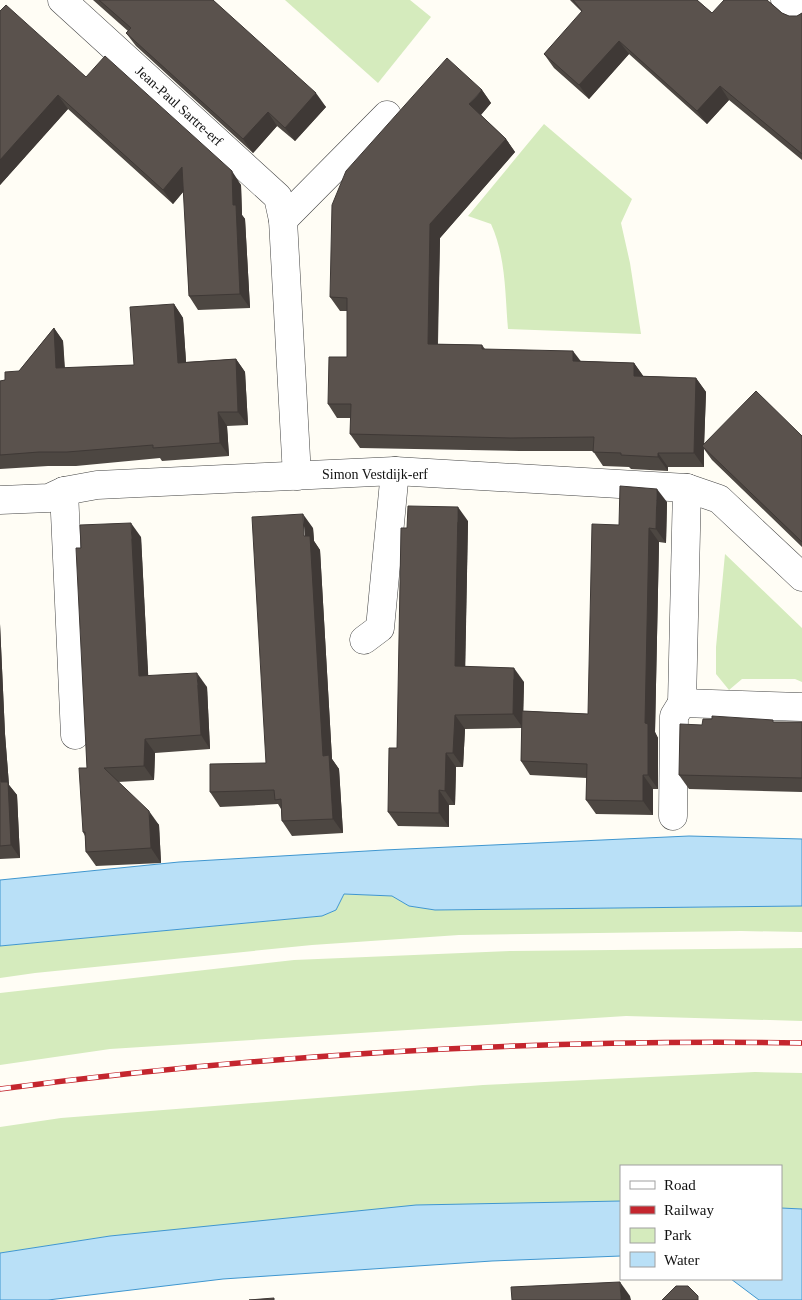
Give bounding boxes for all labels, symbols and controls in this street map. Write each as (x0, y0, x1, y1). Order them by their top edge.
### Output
street label: Jean-Paul Sartre-erf (133, 63, 226, 149)
street label: Simon Vestdijk-erf (322, 467, 428, 482)
legend (620, 1165, 782, 1280)
text: Road (664, 1177, 696, 1193)
text: Railway (664, 1202, 714, 1218)
text: Park (664, 1227, 692, 1243)
text: Water (664, 1252, 699, 1268)

